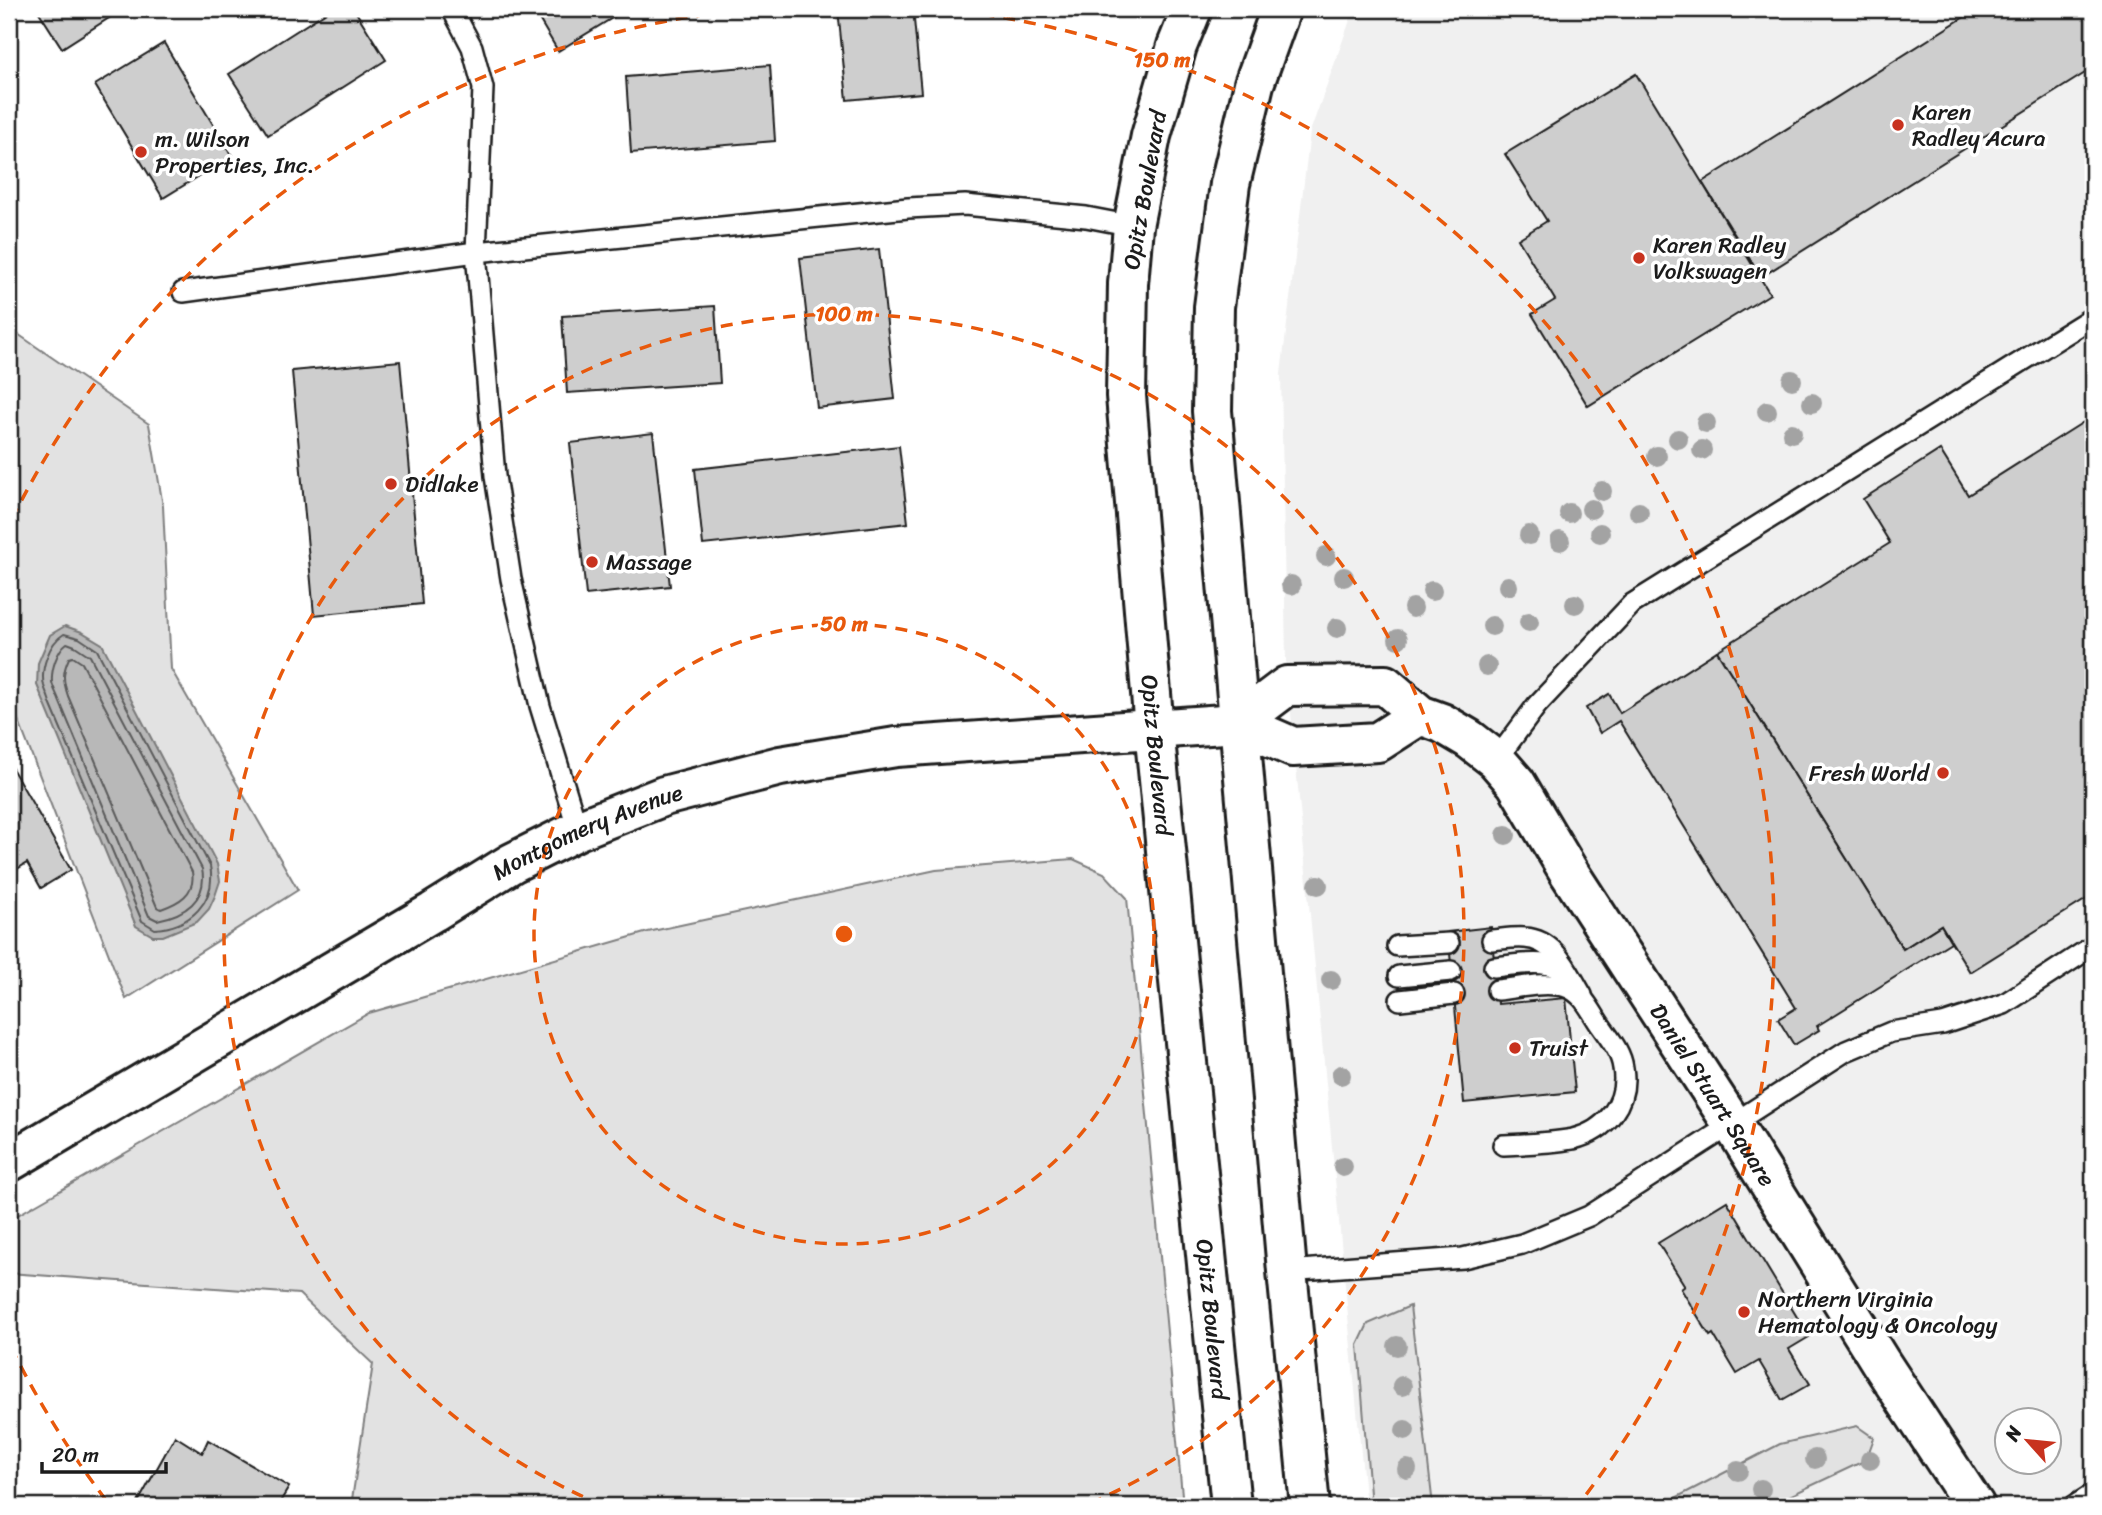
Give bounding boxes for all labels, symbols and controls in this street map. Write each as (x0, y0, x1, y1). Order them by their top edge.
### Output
text: 150 m (1134, 41, 1191, 79)
place label: Karen Radley Acura (1912, 92, 2046, 159)
street label: Opitz Boulevard (1111, 105, 1179, 273)
marker: Karen Radley Acura (1890, 117, 1906, 133)
place label: m. Wilson Properties, Inc. (155, 119, 314, 186)
marker: m. Wilson Properties, Inc. (133, 144, 149, 160)
place label: Karen Radley Volkswagen (1653, 225, 1786, 292)
marker: Karen Radley Volkswagen (1631, 250, 1647, 266)
text: 100 m (815, 295, 873, 333)
place label: Didlake (405, 464, 479, 505)
marker: Didlake (383, 476, 399, 492)
place label: Massage (606, 542, 692, 583)
marker: Massage (584, 554, 600, 570)
text: 50 m (820, 605, 869, 643)
street label: Opitz Boulevard (1129, 673, 1185, 839)
place label: Fresh World (1809, 753, 1931, 794)
marker: Fresh World (1935, 765, 1951, 781)
street label: Montgomery Avenue (483, 772, 687, 891)
centre of rings (832, 922, 856, 946)
street label: Daniel Stuart Square (1638, 995, 1787, 1195)
place label: Truist (1529, 1028, 1589, 1069)
marker: Truist (1507, 1040, 1523, 1056)
street label: Opitz Boulevard (1184, 1237, 1241, 1403)
place label: Northern Virginia Hematology & Oncology (1758, 1279, 1997, 1346)
marker: Northern Virginia Hematology & Oncology (1736, 1304, 1752, 1320)
north arrow (1994, 1406, 2064, 1476)
text: N (1995, 1419, 2031, 1448)
scale bar (42, 1431, 166, 1475)
text: 20 m (52, 1436, 99, 1474)

